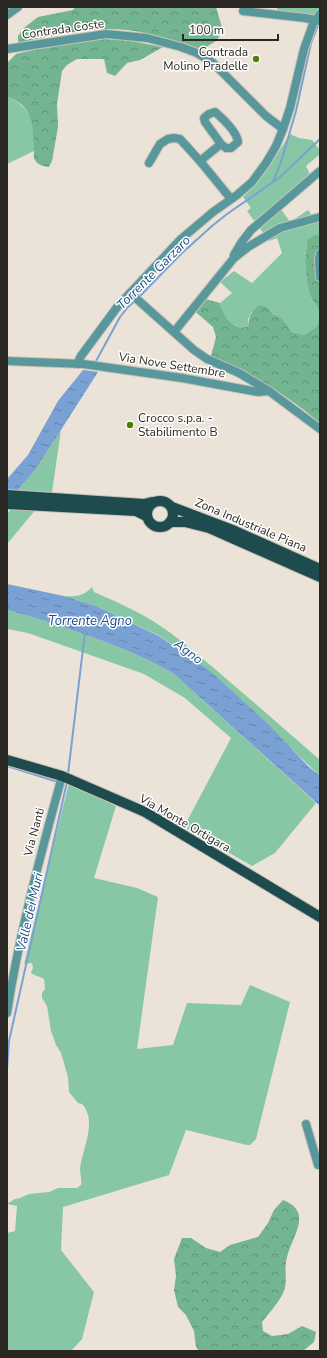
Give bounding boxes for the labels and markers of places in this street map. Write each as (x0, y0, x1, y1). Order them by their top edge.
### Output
place label: Contrada Molino Pradelle (163, 44, 248, 74)
marker: Contrada Molino Pradelle (251, 54, 261, 64)
place label: Crocco s.p.a. - Stabilimento B (138, 410, 218, 440)
marker: Crocco s.p.a. - Stabilimento B (125, 420, 135, 430)

